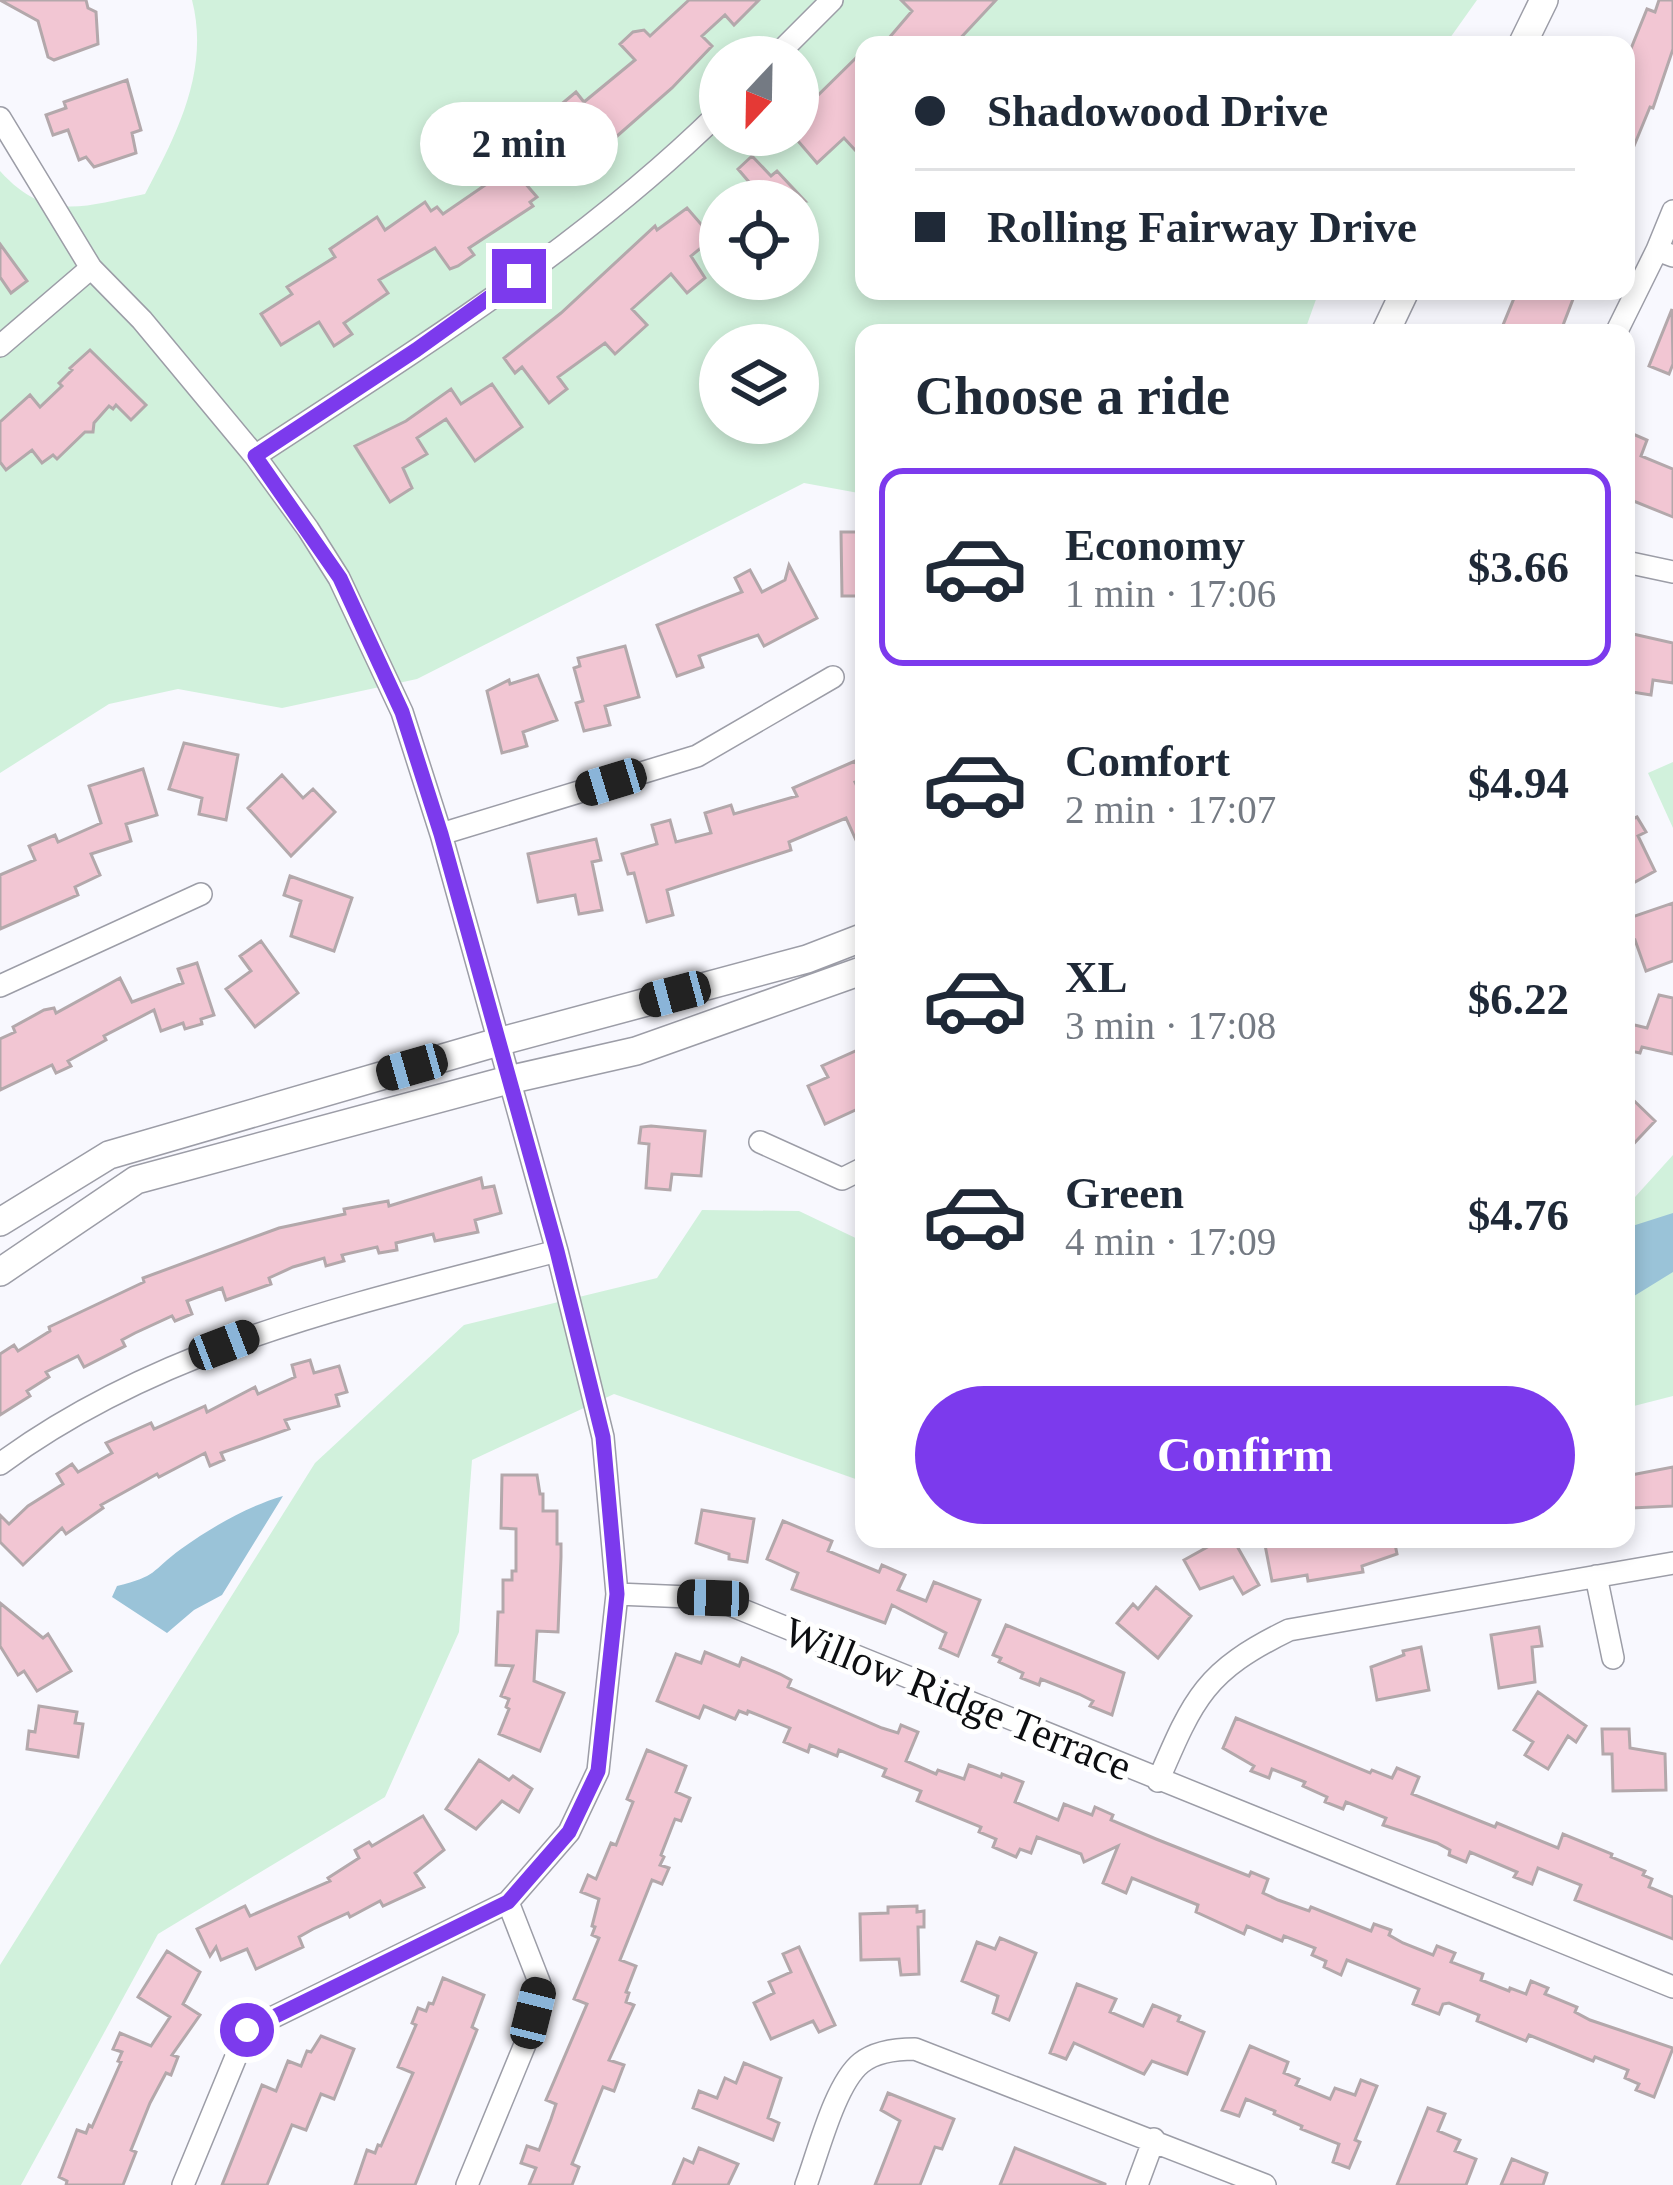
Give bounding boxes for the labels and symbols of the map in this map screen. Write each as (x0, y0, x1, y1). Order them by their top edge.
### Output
north arrow (699, 36, 819, 156)
callout: 2 min (420, 102, 618, 186)
route end (492, 249, 546, 303)
car (571, 754, 651, 810)
car (636, 967, 714, 1021)
car (372, 1040, 452, 1094)
car (184, 1315, 264, 1375)
car (676, 1579, 750, 1617)
street label: Willow Ridge Terrace (777, 1608, 1138, 1790)
car (507, 1974, 559, 2052)
route start (220, 2003, 274, 2057)

